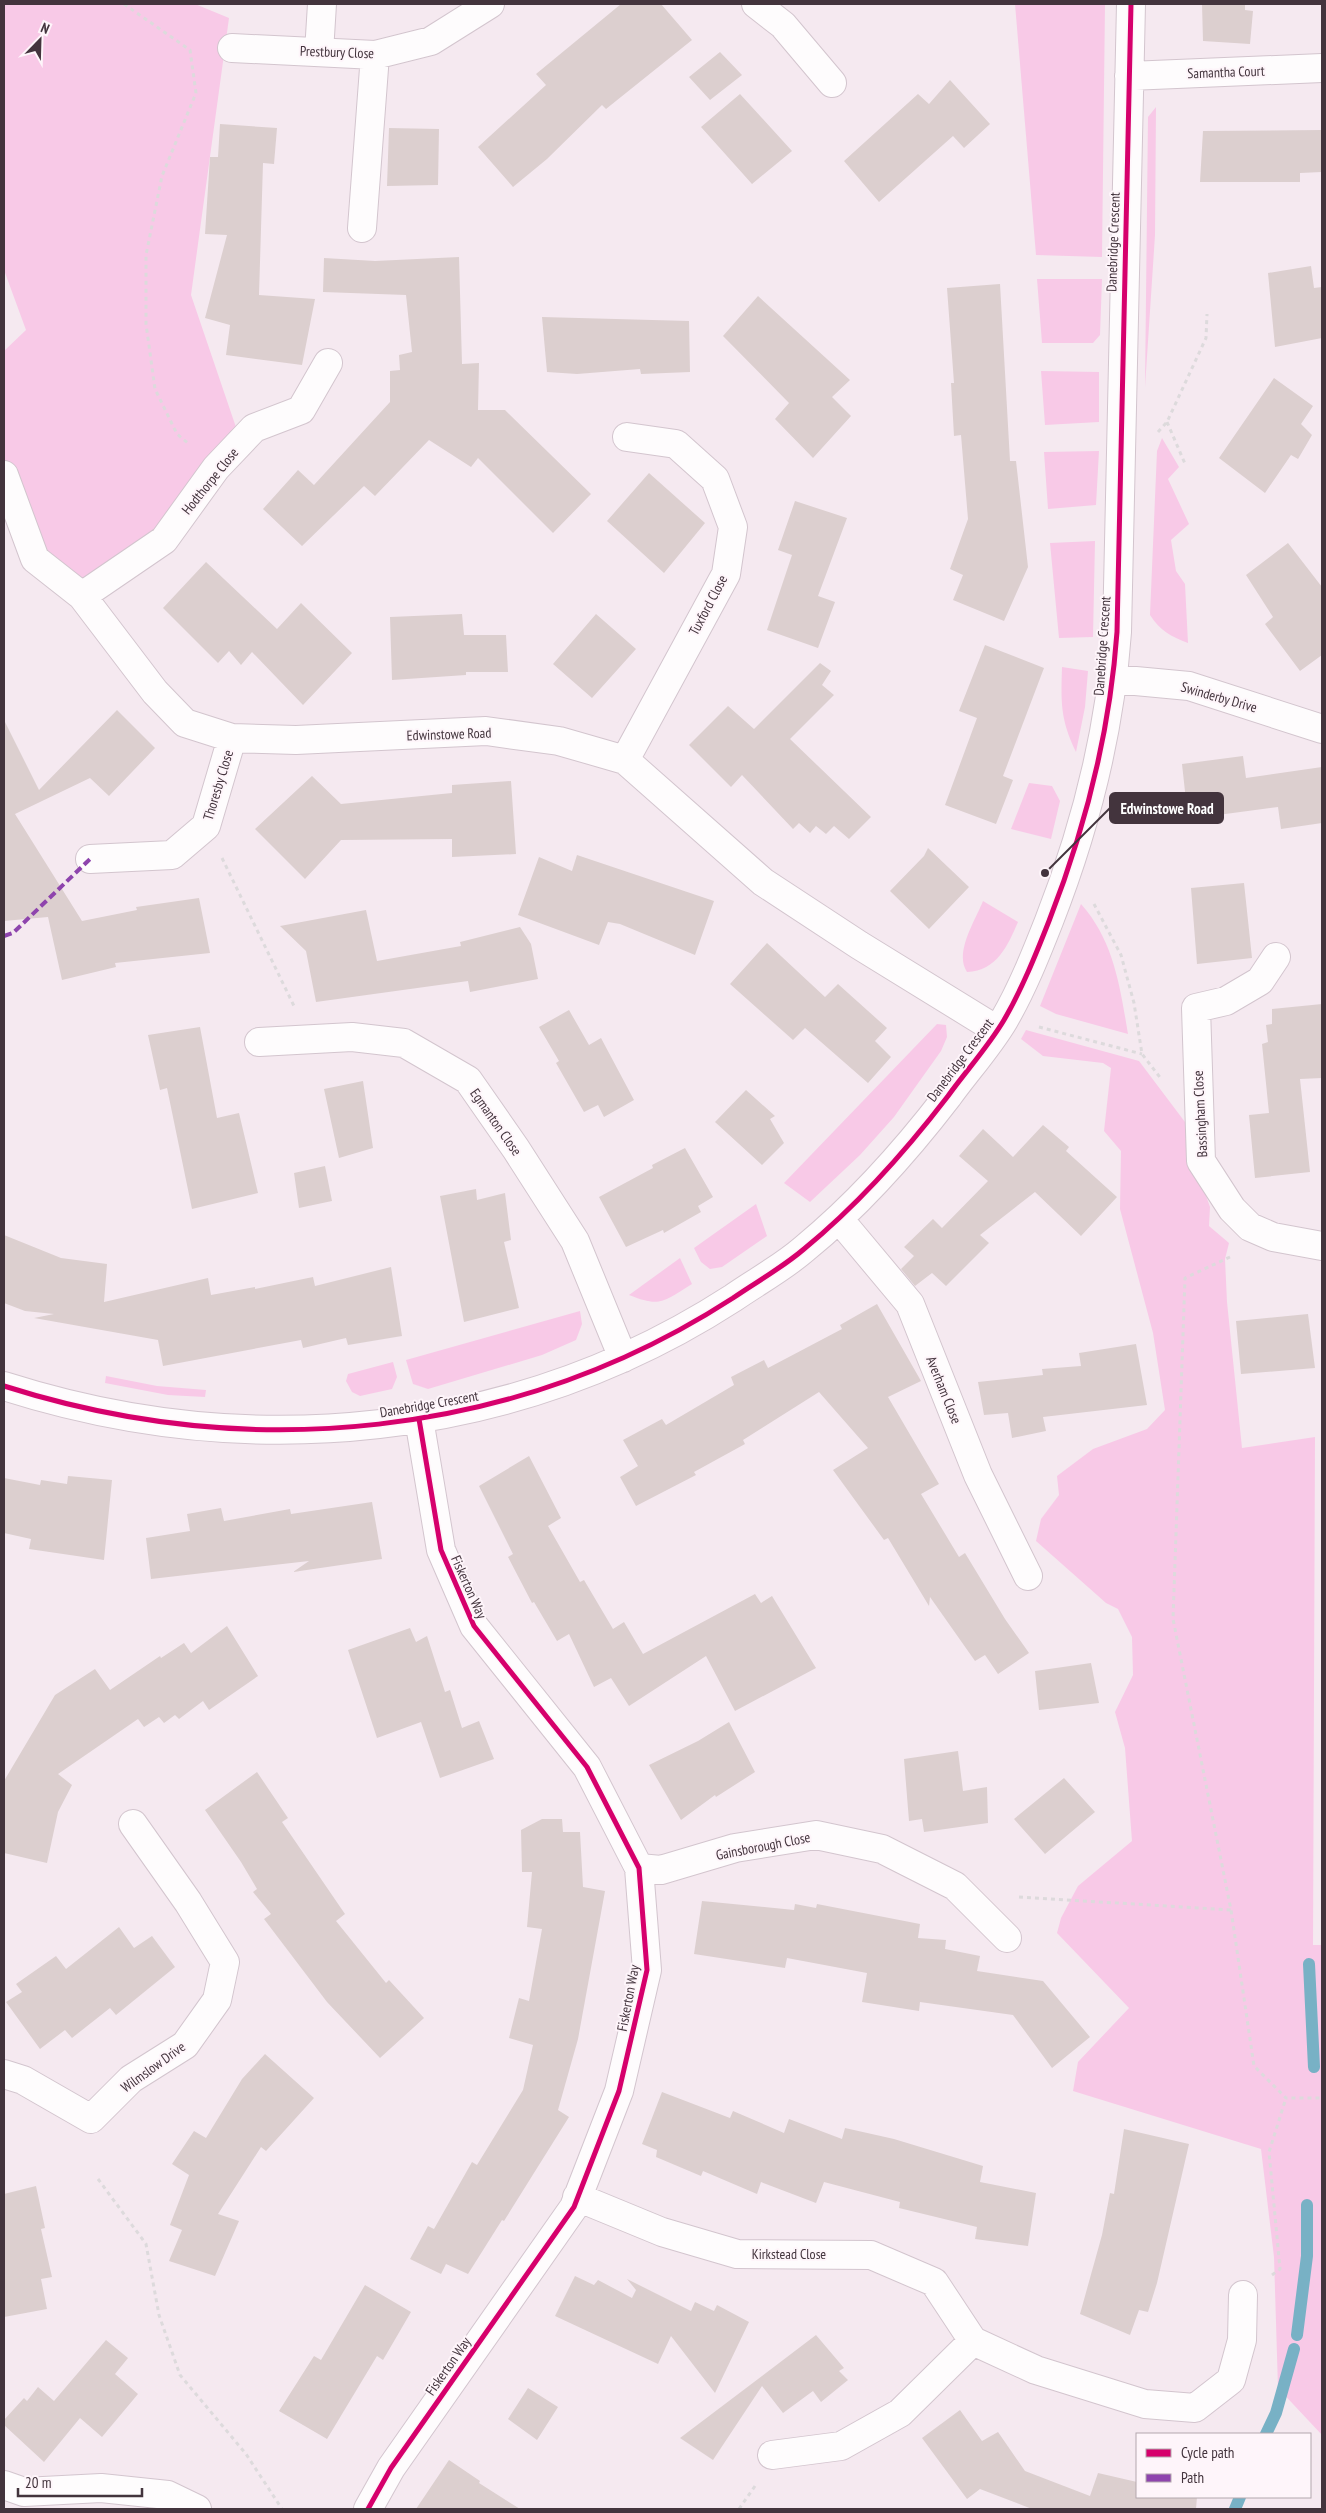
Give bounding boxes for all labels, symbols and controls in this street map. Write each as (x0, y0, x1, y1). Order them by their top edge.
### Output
north arrow (15, 15, 65, 65)
text: N (38, 18, 52, 38)
street label: Prestbury Close (300, 42, 375, 62)
street label: Samantha Court (1187, 62, 1265, 82)
street label: Danebridge Crescent (1102, 192, 1124, 292)
street label: Hodthorpe Close (178, 444, 242, 518)
street label: Tuxford Close (685, 572, 731, 638)
street label: Danebridge Crescent (1090, 595, 1114, 696)
street label: Swinderby Drive (1179, 678, 1259, 717)
street label: Edwinstowe Road (406, 724, 492, 744)
street label: Thoresby Close (199, 747, 237, 822)
callout: Edwinstowe Road (1110, 793, 1223, 823)
text: Edwinstowe Road (1120, 799, 1214, 818)
street label: Danebridge Crescent (923, 1015, 997, 1105)
street label: Bassingham Close (1189, 1070, 1211, 1158)
street label: Egmanton Close (466, 1085, 526, 1159)
street label: Averham Close (922, 1354, 966, 1427)
street label: Danebridge Crescent (378, 1386, 480, 1422)
street label: Fiskerton Way (447, 1553, 491, 1622)
street label: Gainsborough Close (714, 1828, 812, 1864)
street label: Fiskerton Way (613, 1963, 643, 2033)
street label: Wilmslow Drive (117, 2038, 189, 2096)
street label: Kirkstead Close (752, 2245, 826, 2263)
street label: Fiskerton Way (421, 2333, 475, 2399)
legend (1136, 2433, 1311, 2498)
text: Cycle path (1181, 2443, 1234, 2462)
scale bar (18, 2466, 141, 2498)
text: Path (1181, 2468, 1204, 2487)
text: 20 m (25, 2473, 51, 2492)

